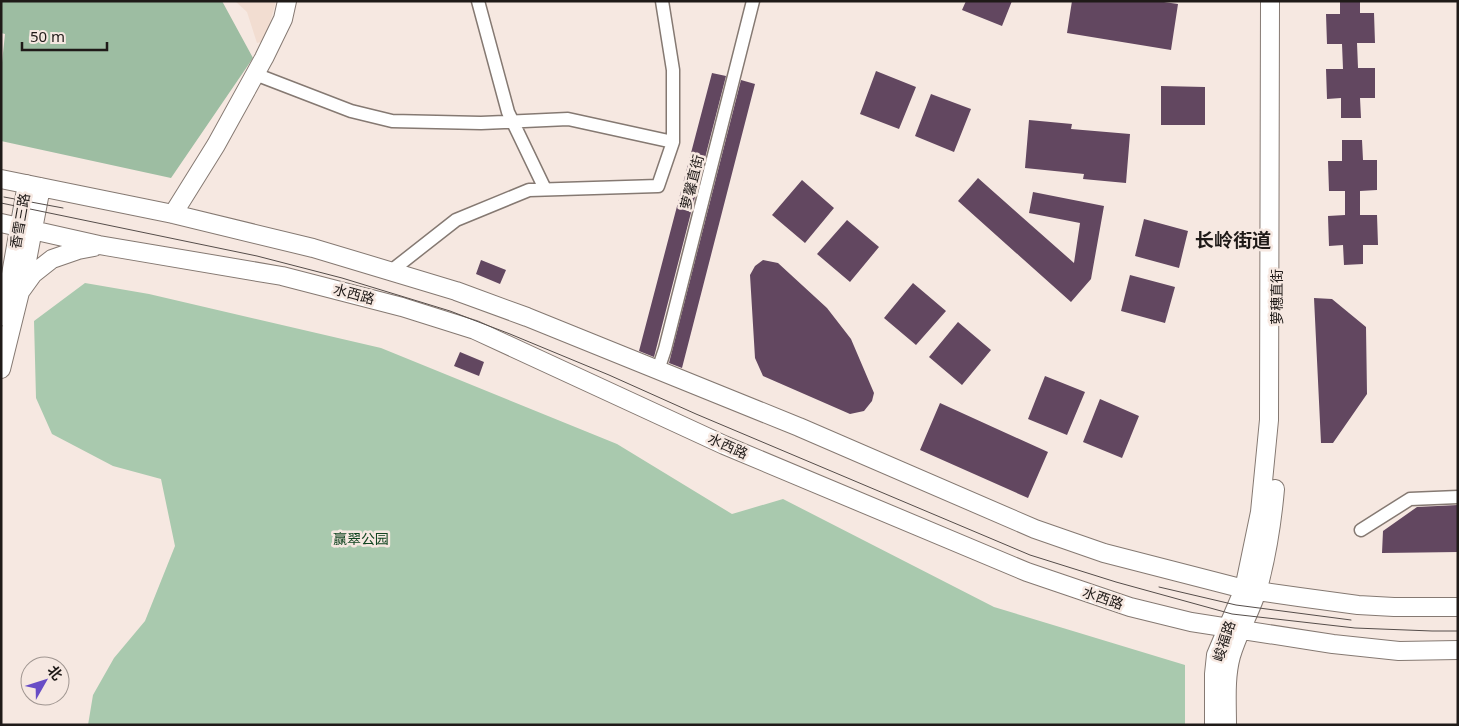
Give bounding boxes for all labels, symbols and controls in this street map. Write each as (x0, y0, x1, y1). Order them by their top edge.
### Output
scale bar (22, 20, 108, 52)
text: 50 m (30, 26, 65, 46)
street label: 萝馨直街 (676, 152, 708, 211)
street label: 香雪三路 (5, 192, 34, 250)
district label: 长岭街道 (1195, 227, 1271, 253)
street label: 萝穗直街 (1267, 269, 1286, 325)
street label: 水西路 (331, 279, 377, 308)
street label: 水西路 (705, 428, 751, 463)
park label: 赢翠公园 (333, 529, 389, 548)
street label: 水西路 (1080, 582, 1126, 613)
street label: 峻福路 (1208, 618, 1239, 664)
north arrow (20, 656, 70, 706)
text: 北 (44, 661, 67, 684)

